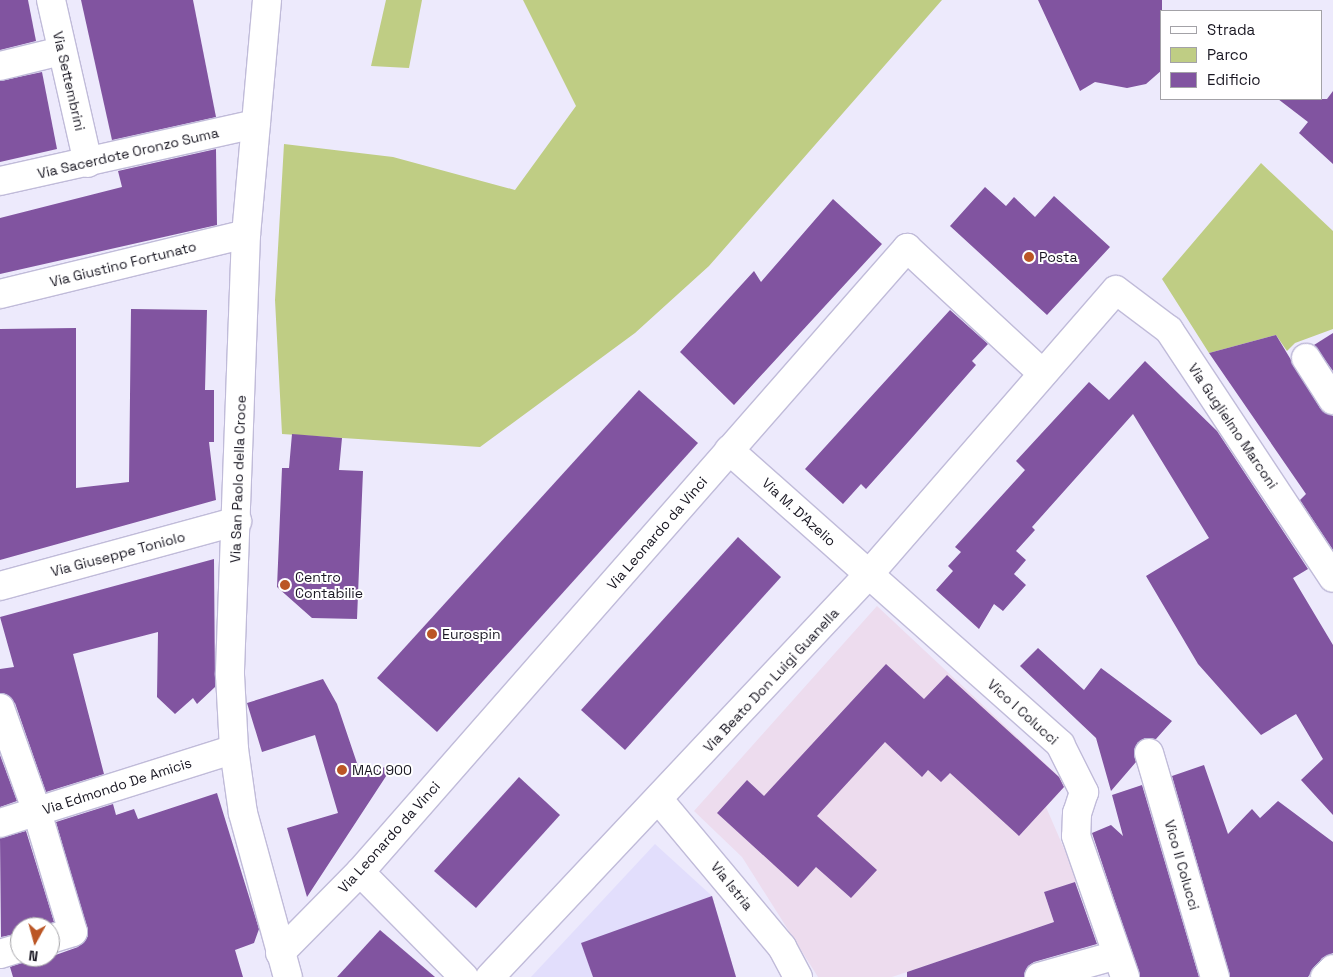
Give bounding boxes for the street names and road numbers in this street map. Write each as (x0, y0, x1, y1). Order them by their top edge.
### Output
street label: Via Settembrini (49, 30, 89, 132)
street label: Via Sacerdote Oronzo Suma (36, 124, 220, 182)
street label: Via Giustino Fortunato (48, 238, 198, 290)
street label: Via Guglielmo Marconi (1185, 360, 1281, 492)
street label: Via San Paolo della Croce (227, 395, 249, 563)
street label: Via Leonardo da Vinci (603, 473, 711, 593)
street label: Via M. D'Azelio (758, 474, 840, 550)
street label: Via Giuseppe Toniolo (49, 528, 187, 580)
street label: Via Beato Don Luigi Guanella (700, 605, 842, 755)
street label: Vico I Colucci (984, 676, 1062, 748)
street label: Via Edmondo De Amicis (40, 754, 194, 818)
street label: Via Leonardo da Vinci (334, 778, 444, 896)
street label: Vico II Colucci (1161, 818, 1203, 912)
street label: Via Istria (707, 858, 757, 914)

